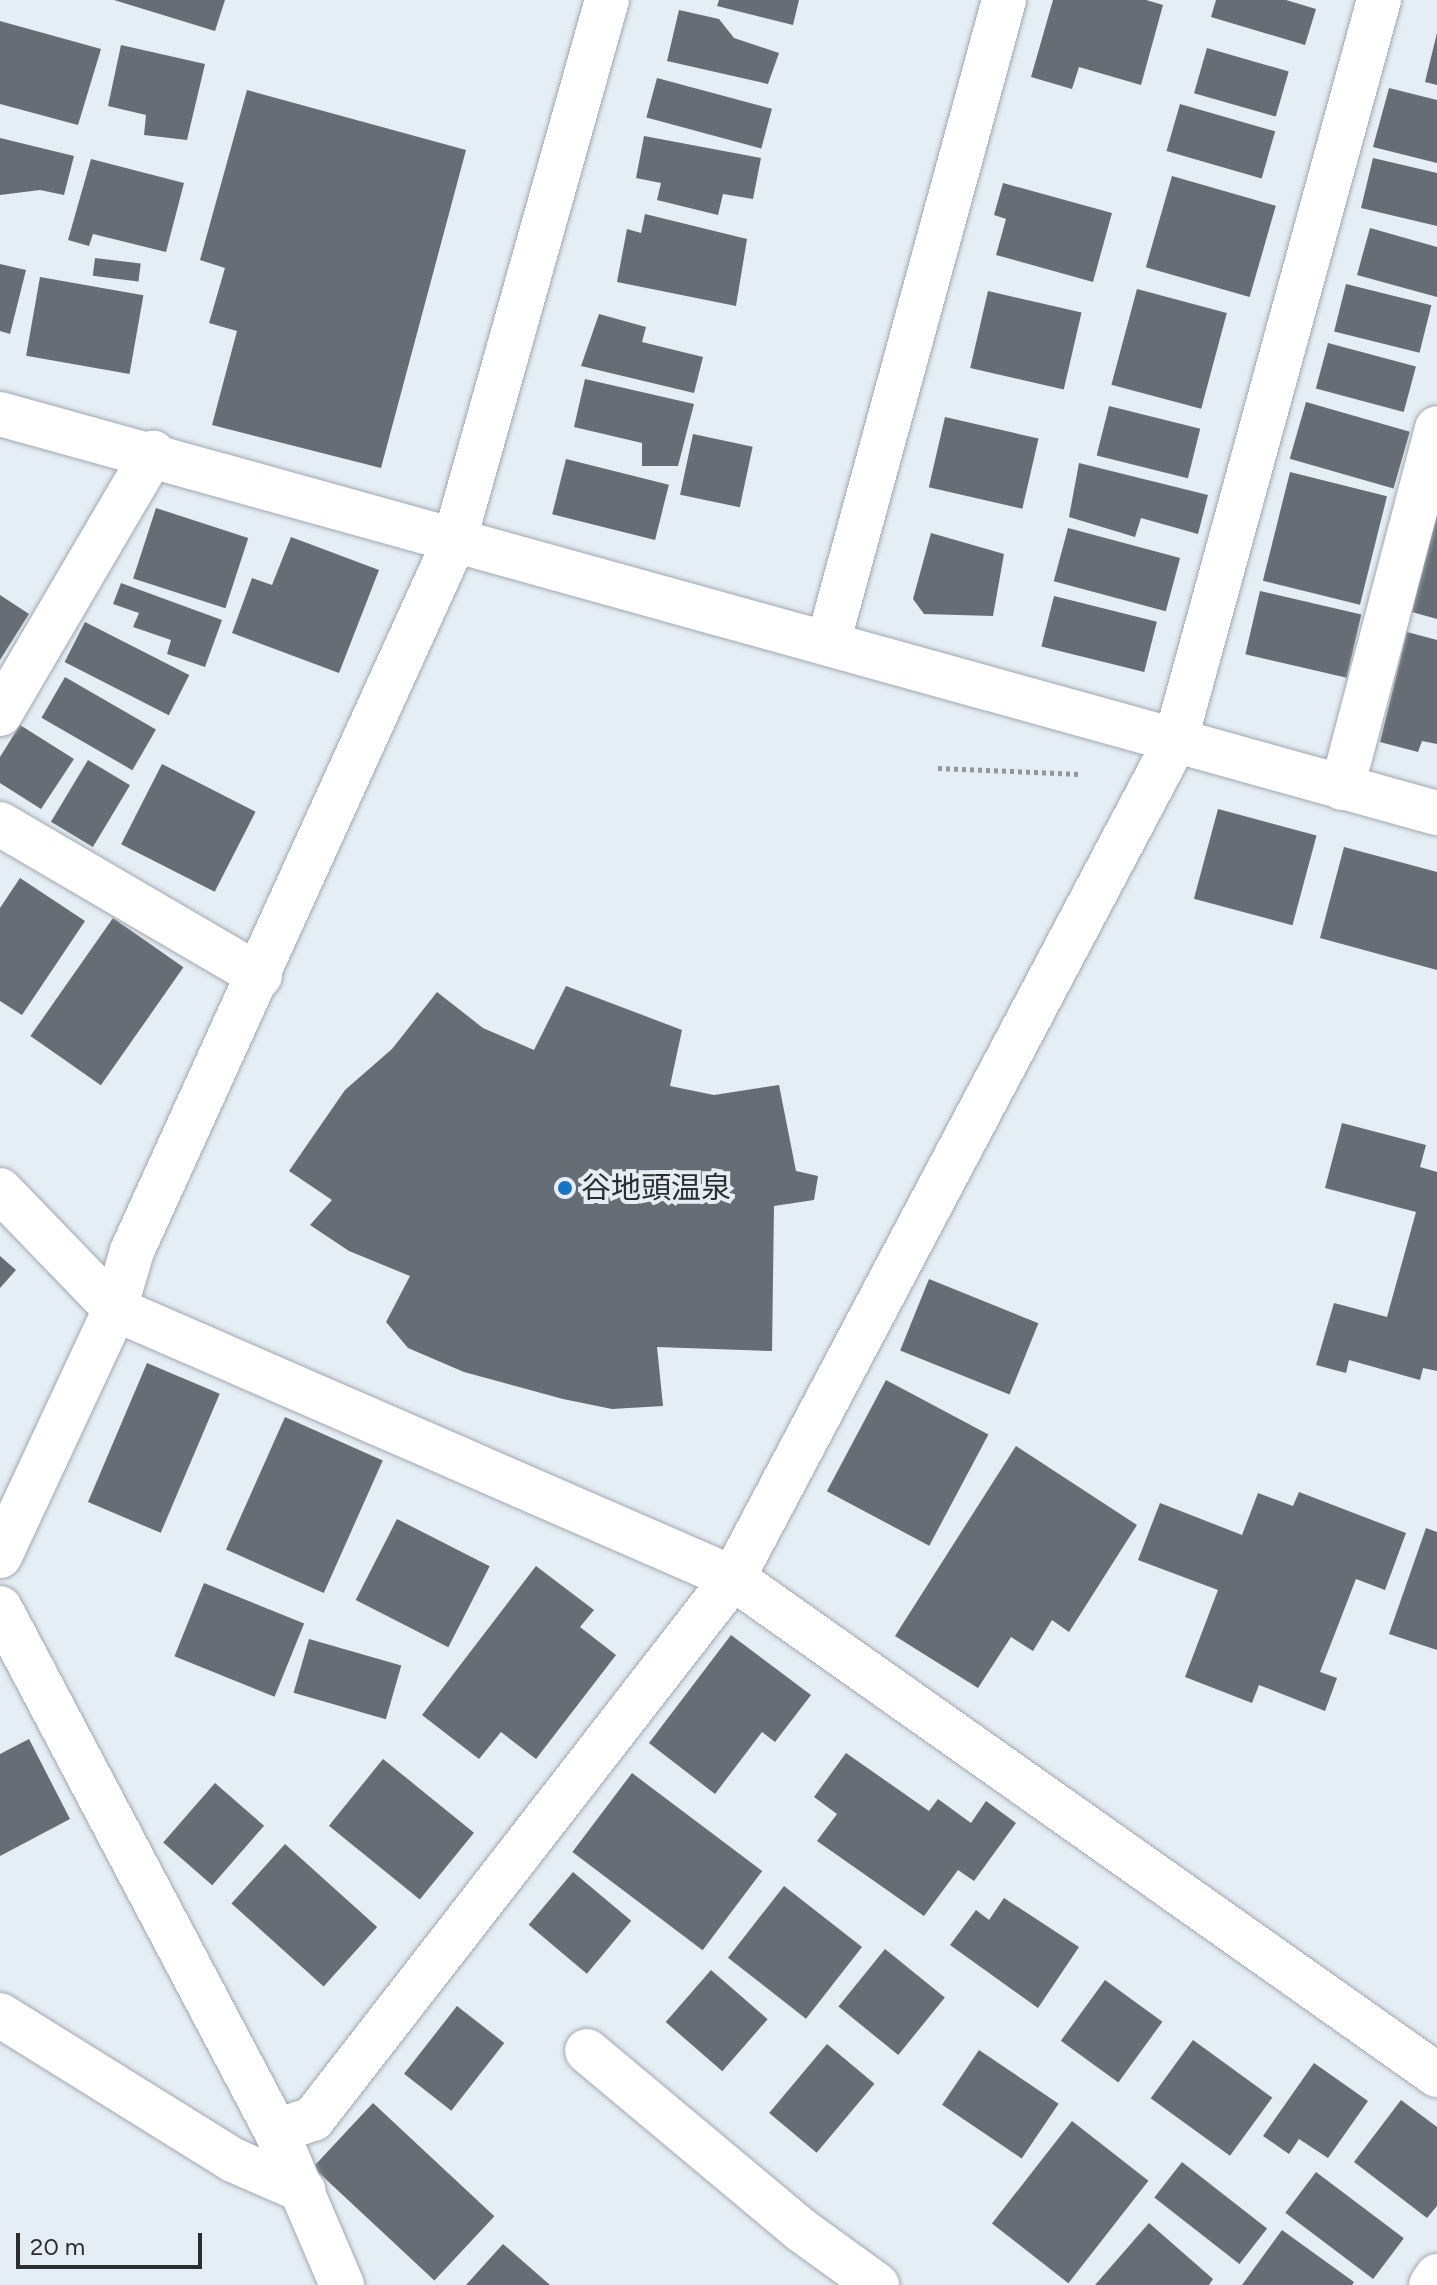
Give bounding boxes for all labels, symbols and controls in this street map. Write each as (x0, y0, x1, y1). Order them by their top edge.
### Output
place label: 谷地頭温泉 (581, 1170, 731, 1206)
marker: 谷地頭温泉 (556, 1179, 574, 1197)
scale bar (20, 2217, 206, 2267)
text: 20 m (30, 2232, 85, 2261)

